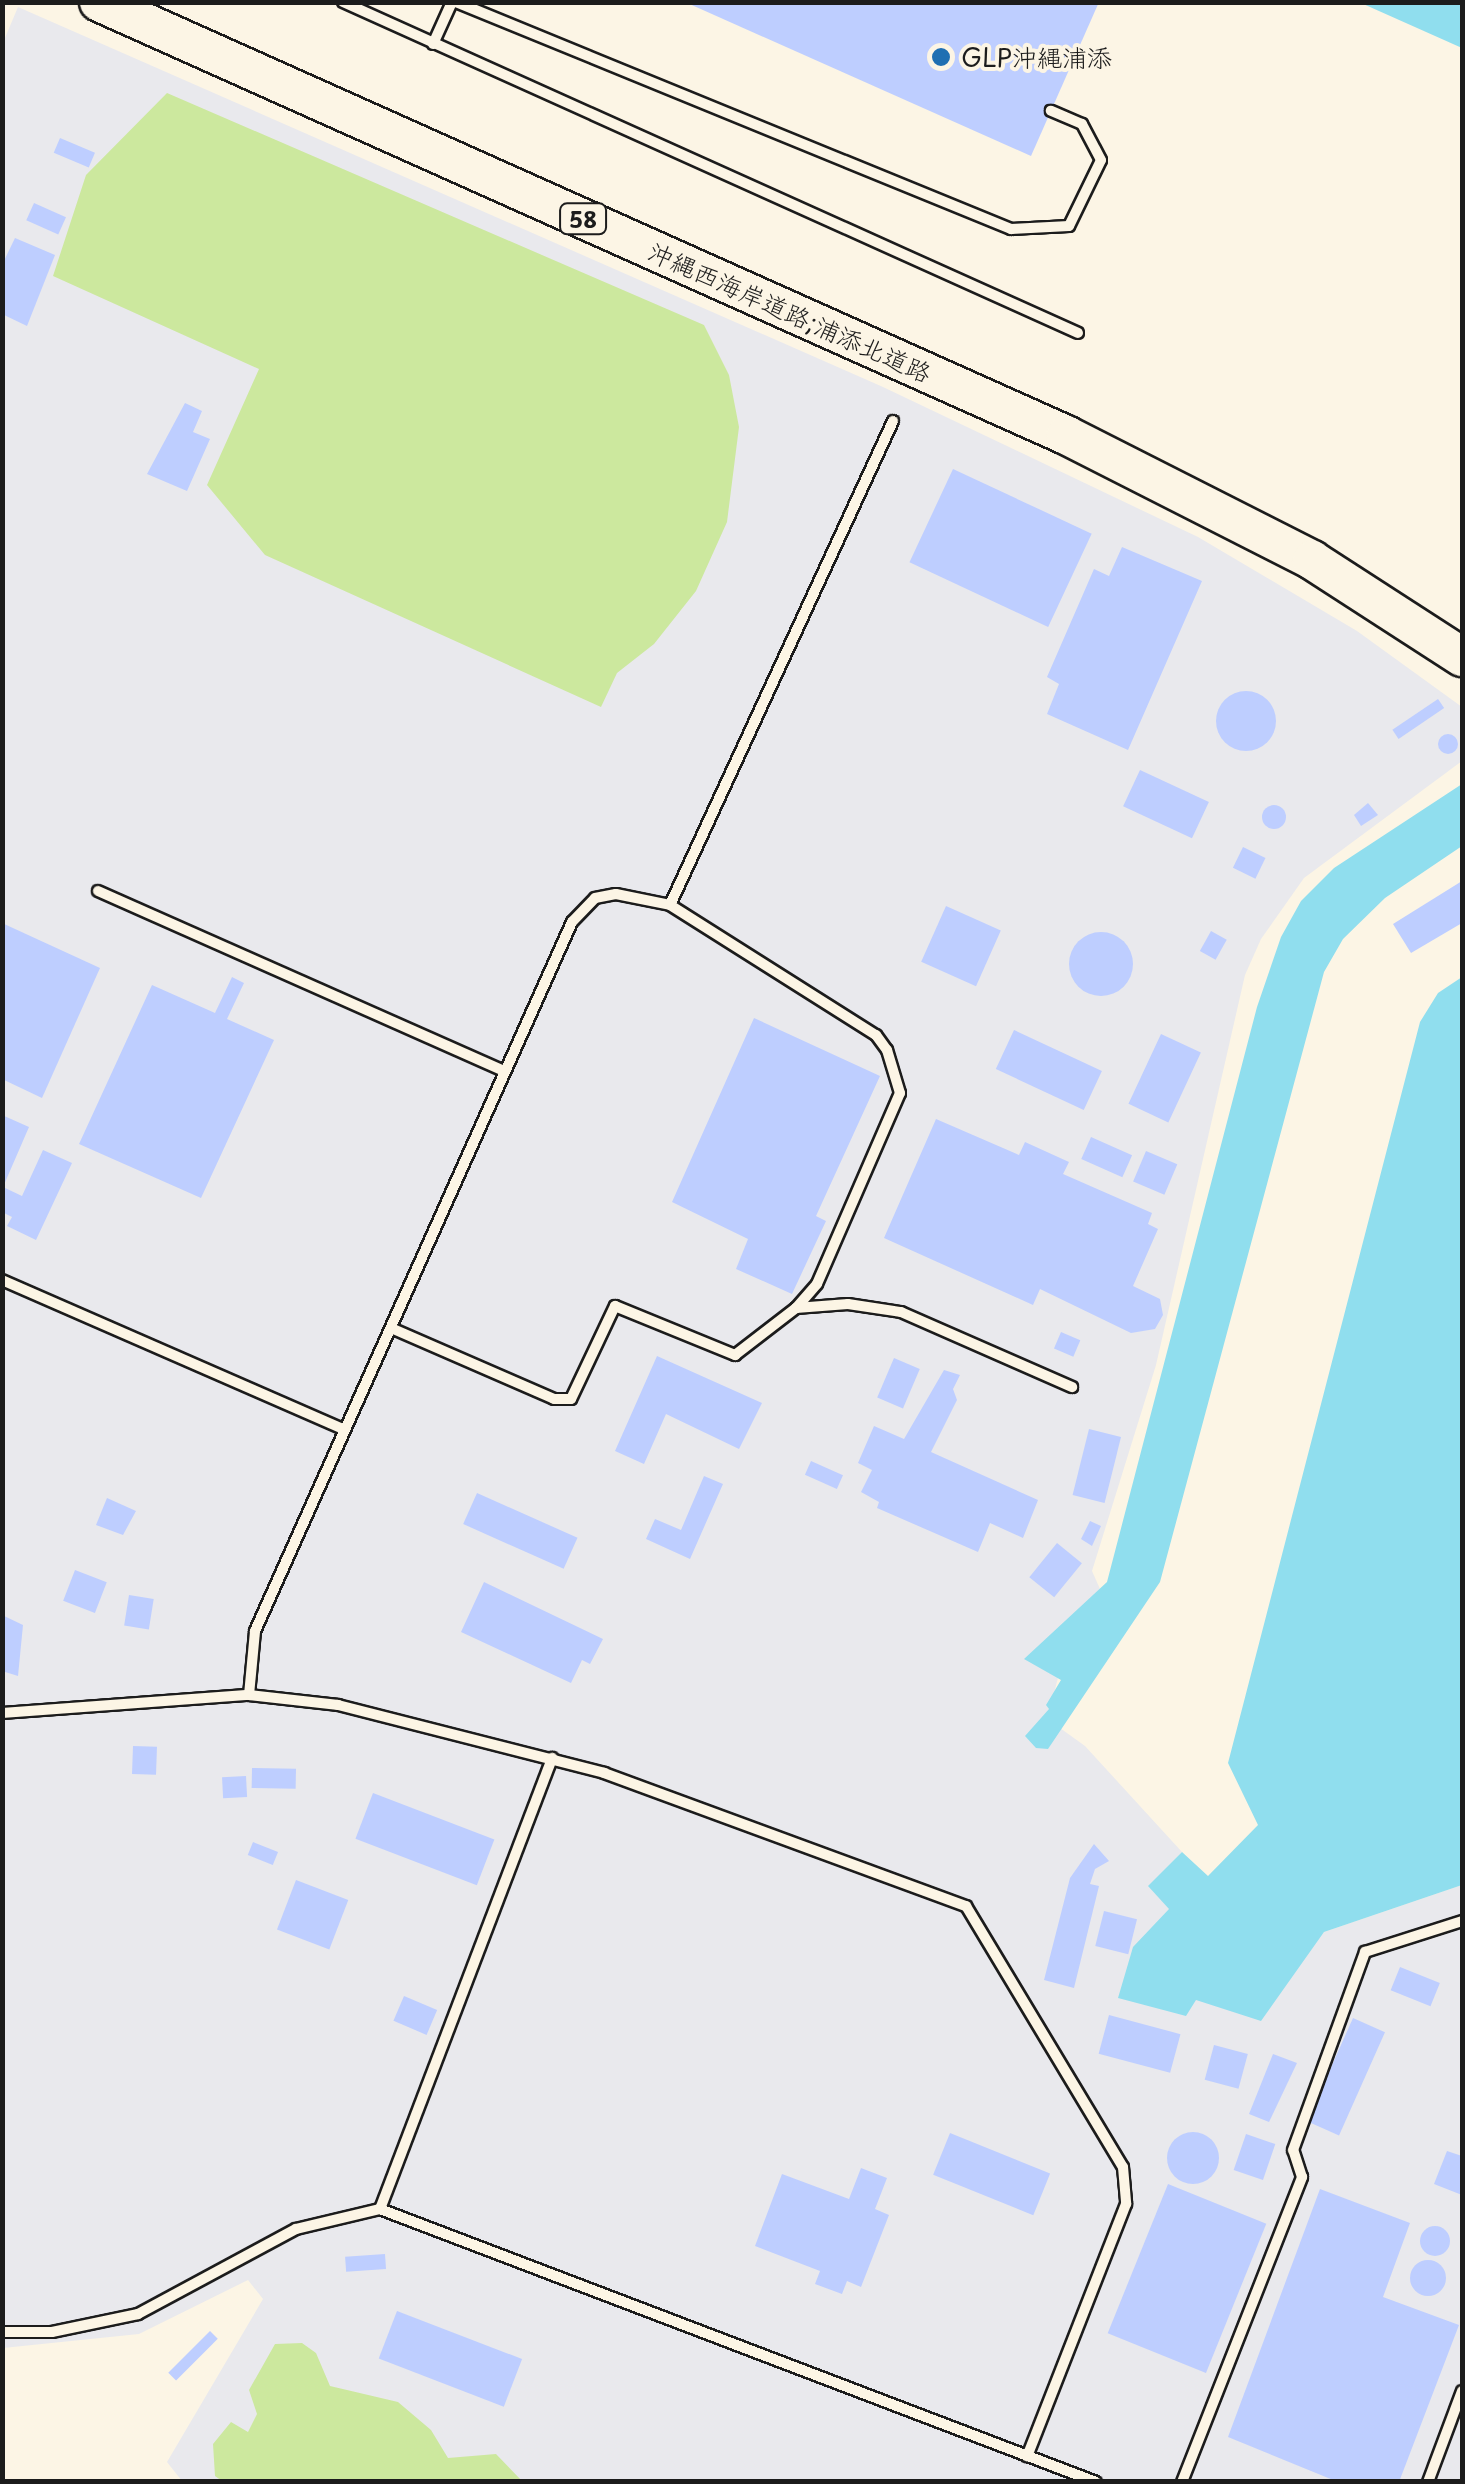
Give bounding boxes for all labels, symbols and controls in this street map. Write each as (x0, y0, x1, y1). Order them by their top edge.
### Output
place label: GLP沖縄浦添 (961, 42, 1112, 72)
marker: GLP沖縄浦添 (930, 46, 952, 68)
road number: 58 (558, 202, 608, 236)
street label: 沖縄西海岸道路;浦添北道路 (644, 236, 936, 388)

